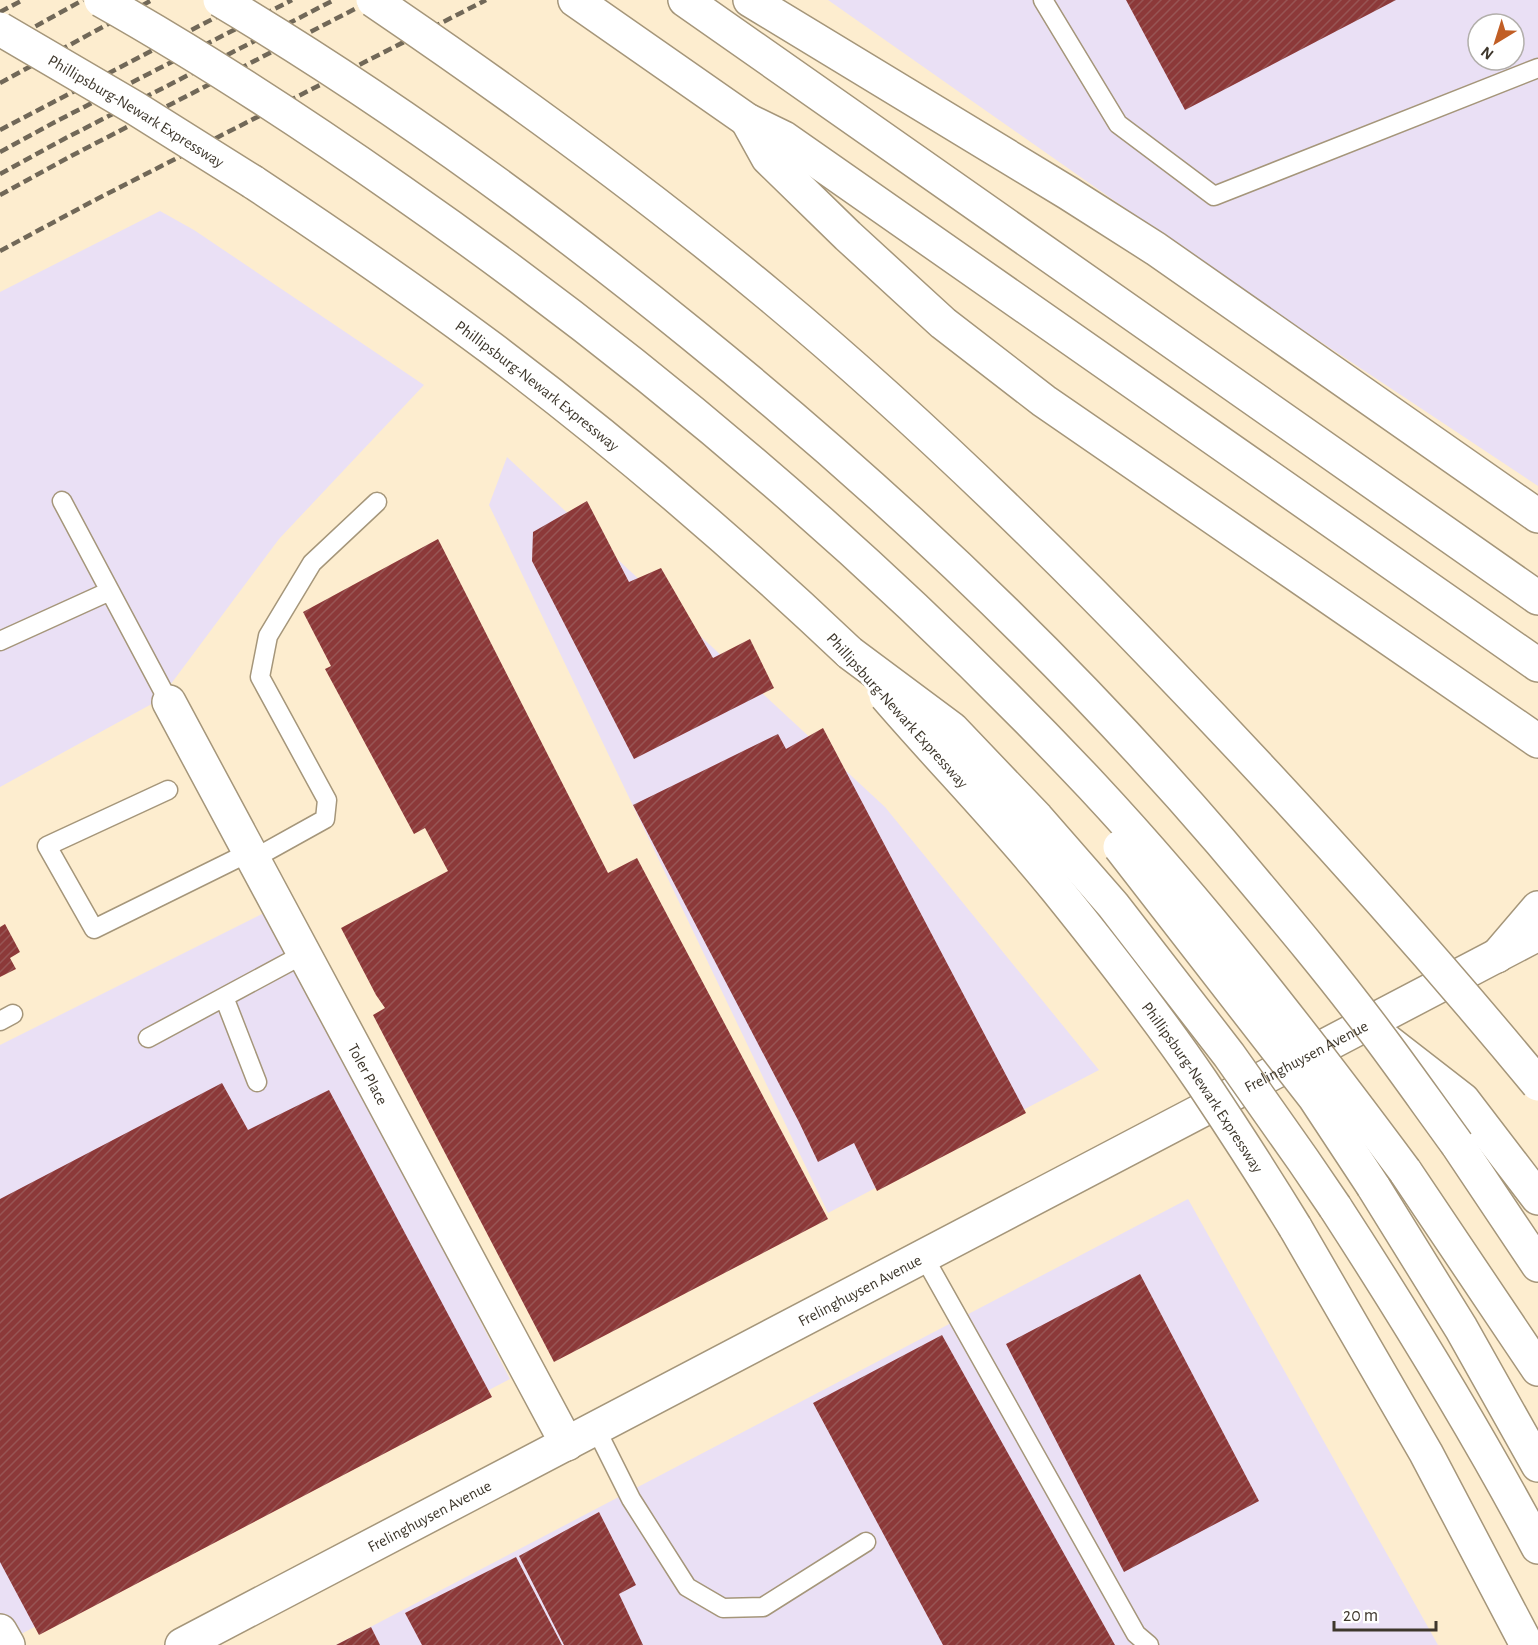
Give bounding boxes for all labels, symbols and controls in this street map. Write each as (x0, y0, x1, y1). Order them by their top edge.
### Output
north arrow (1466, 12, 1526, 72)
text: N (1478, 43, 1497, 63)
street label: Phillipsburg-Newark Expressway (45, 52, 227, 172)
street label: Phillipsburg-Newark Expressway (452, 318, 622, 455)
street label: Phillipsburg-Newark Expressway (823, 630, 971, 792)
street label: Phillipsburg-Newark Expressway (1139, 999, 1266, 1176)
street label: Frelinghuysen Avenue (1242, 1018, 1371, 1095)
street label: Toler Place (345, 1041, 390, 1108)
street label: Frelinghuysen Avenue (796, 1252, 924, 1329)
street label: Frelinghuysen Avenue (365, 1477, 494, 1555)
scale bar (1334, 1594, 1436, 1632)
text: 20 m (1343, 1607, 1378, 1625)

